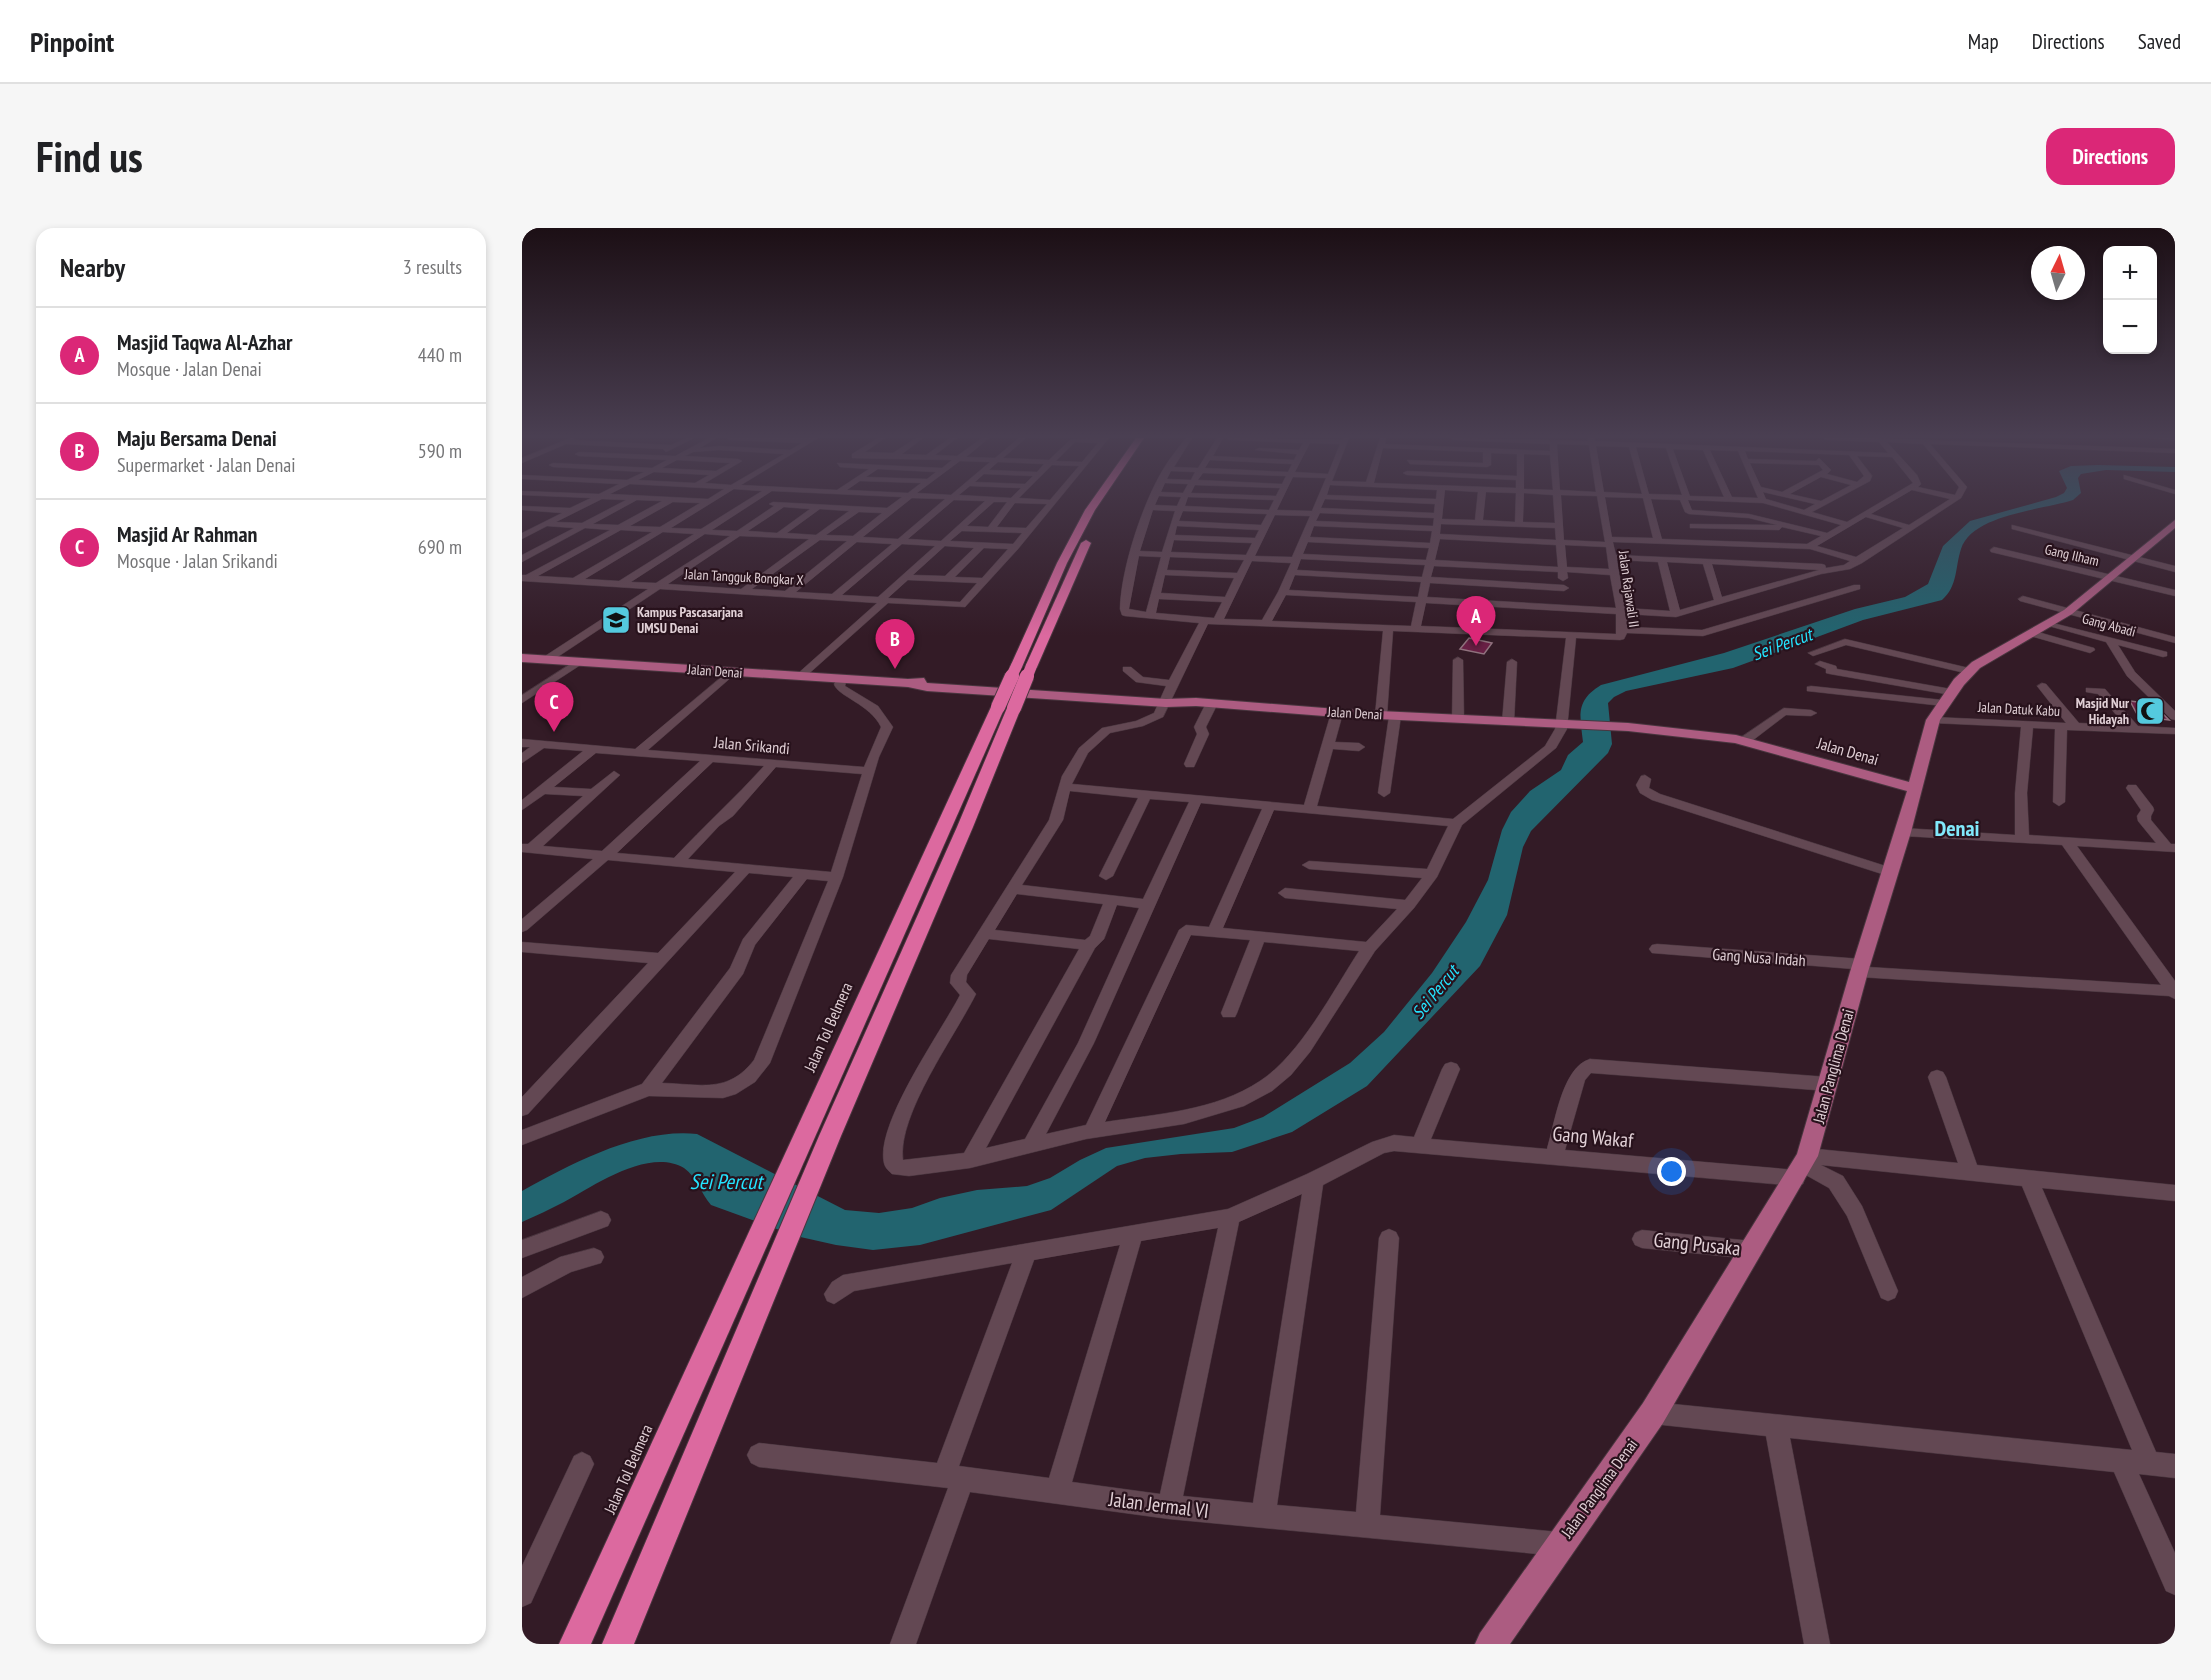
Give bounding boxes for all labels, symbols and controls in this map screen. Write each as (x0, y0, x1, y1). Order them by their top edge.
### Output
text: Pinpoint (30, 23, 114, 60)
text: Map (1968, 28, 1999, 55)
text: Directions (2032, 28, 2105, 55)
text: Saved (2138, 28, 2181, 55)
button: Directions (2046, 128, 2175, 185)
text: Find us (36, 129, 143, 184)
north arrow (2031, 246, 2085, 300)
map controls (2103, 246, 2157, 354)
button: + (2103, 246, 2157, 300)
text: Nearby (60, 251, 125, 284)
text: 3 results (403, 254, 462, 280)
button: − (2103, 300, 2157, 354)
text: Masjid Taqwa Al-Azhar (117, 328, 292, 356)
text: A (74, 342, 85, 368)
text: 440 m (418, 342, 462, 368)
text: Mosque · Jalan Denai (117, 356, 262, 382)
text: Maju Bersama Denai (117, 424, 277, 452)
text: B (75, 438, 84, 464)
text: 590 m (418, 438, 462, 464)
text: Supermarket · Jalan Denai (117, 452, 296, 478)
text: Masjid Ar Rahman (117, 520, 257, 548)
text: C (75, 534, 84, 560)
text: 690 m (418, 534, 462, 560)
street label: Gang Ilham (2043, 540, 2101, 570)
text: Mosque · Jalan Srikandi (117, 548, 278, 574)
street label: Jalan Rajawali II (1615, 548, 1643, 629)
street label: Jalan Tangguk Bongkar X (683, 565, 804, 589)
pin: A (1456, 596, 1496, 646)
place label: Kampus Pascasarjana UMSU Denai (637, 603, 743, 637)
school or university icon: Kampus Pascasarjana UMSU Denai (600, 604, 632, 636)
street label: Gang Abadi (2080, 609, 2138, 641)
pin: B (876, 620, 914, 669)
water label: Sei Percut (1749, 622, 1817, 665)
street label: Jalan Denai (686, 660, 743, 682)
pin: C (534, 682, 573, 732)
place label: Masjid Nur Hidayah (2076, 694, 2130, 728)
mosque icon: Masjid Nur Hidayah (2134, 695, 2166, 727)
street label: Jalan Datuk Kabu (1976, 698, 2061, 720)
street label: Jalan Denai (1326, 703, 1383, 723)
street label: Jalan Srikandi (713, 732, 791, 758)
street label: Jalan Denai (1814, 732, 1881, 769)
district label: Denai (1934, 814, 1980, 842)
street label: Gang Nusa Indah (1712, 944, 1806, 970)
water label: Sei Percut (1407, 959, 1465, 1023)
street label: Jalan Tol Belmera (799, 979, 857, 1076)
street label: Jalan Panglima Denai (1808, 1007, 1858, 1126)
street label: Gang Wakaf (1552, 1121, 1635, 1154)
your location (1657, 1157, 1686, 1186)
water label: Sei Percut (690, 1168, 764, 1195)
street label: Gang Pusaka (1652, 1227, 1742, 1261)
street label: Jalan Tol Belmera (599, 1421, 657, 1518)
street label: Jalan Panglima Denai (1556, 1435, 1642, 1542)
street label: Jalan Jermal VI (1107, 1486, 1210, 1524)

